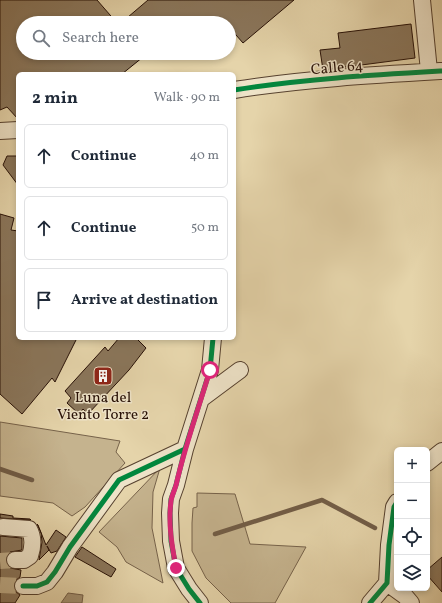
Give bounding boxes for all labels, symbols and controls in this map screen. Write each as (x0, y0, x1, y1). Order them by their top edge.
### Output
search box (16, 16, 236, 60)
icon: search (30, 27, 52, 49)
text: Search here (62, 28, 139, 49)
street label: Calle 64 (310, 56, 364, 81)
text: 2 min (32, 87, 78, 110)
text: Walk · 90 m (154, 89, 220, 107)
icon: ahead (33, 145, 55, 167)
text: Continue (71, 146, 136, 167)
text: 40 m (190, 147, 219, 165)
icon: ahead (33, 217, 55, 239)
text: Continue (71, 218, 136, 239)
text: 50 m (191, 219, 219, 237)
icon: arrive (33, 289, 55, 311)
text: Arrive at destination (71, 290, 218, 311)
route start (201, 361, 219, 379)
building icon: Luna del Viento Torre 2 (92, 365, 114, 387)
place label: Luna del Viento Torre 2 (57, 388, 149, 426)
map controls (394, 447, 430, 591)
button: + (394, 447, 430, 483)
button: − (394, 483, 430, 519)
button: locate (394, 519, 430, 555)
button: layers (394, 555, 430, 591)
route end (167, 559, 185, 577)

